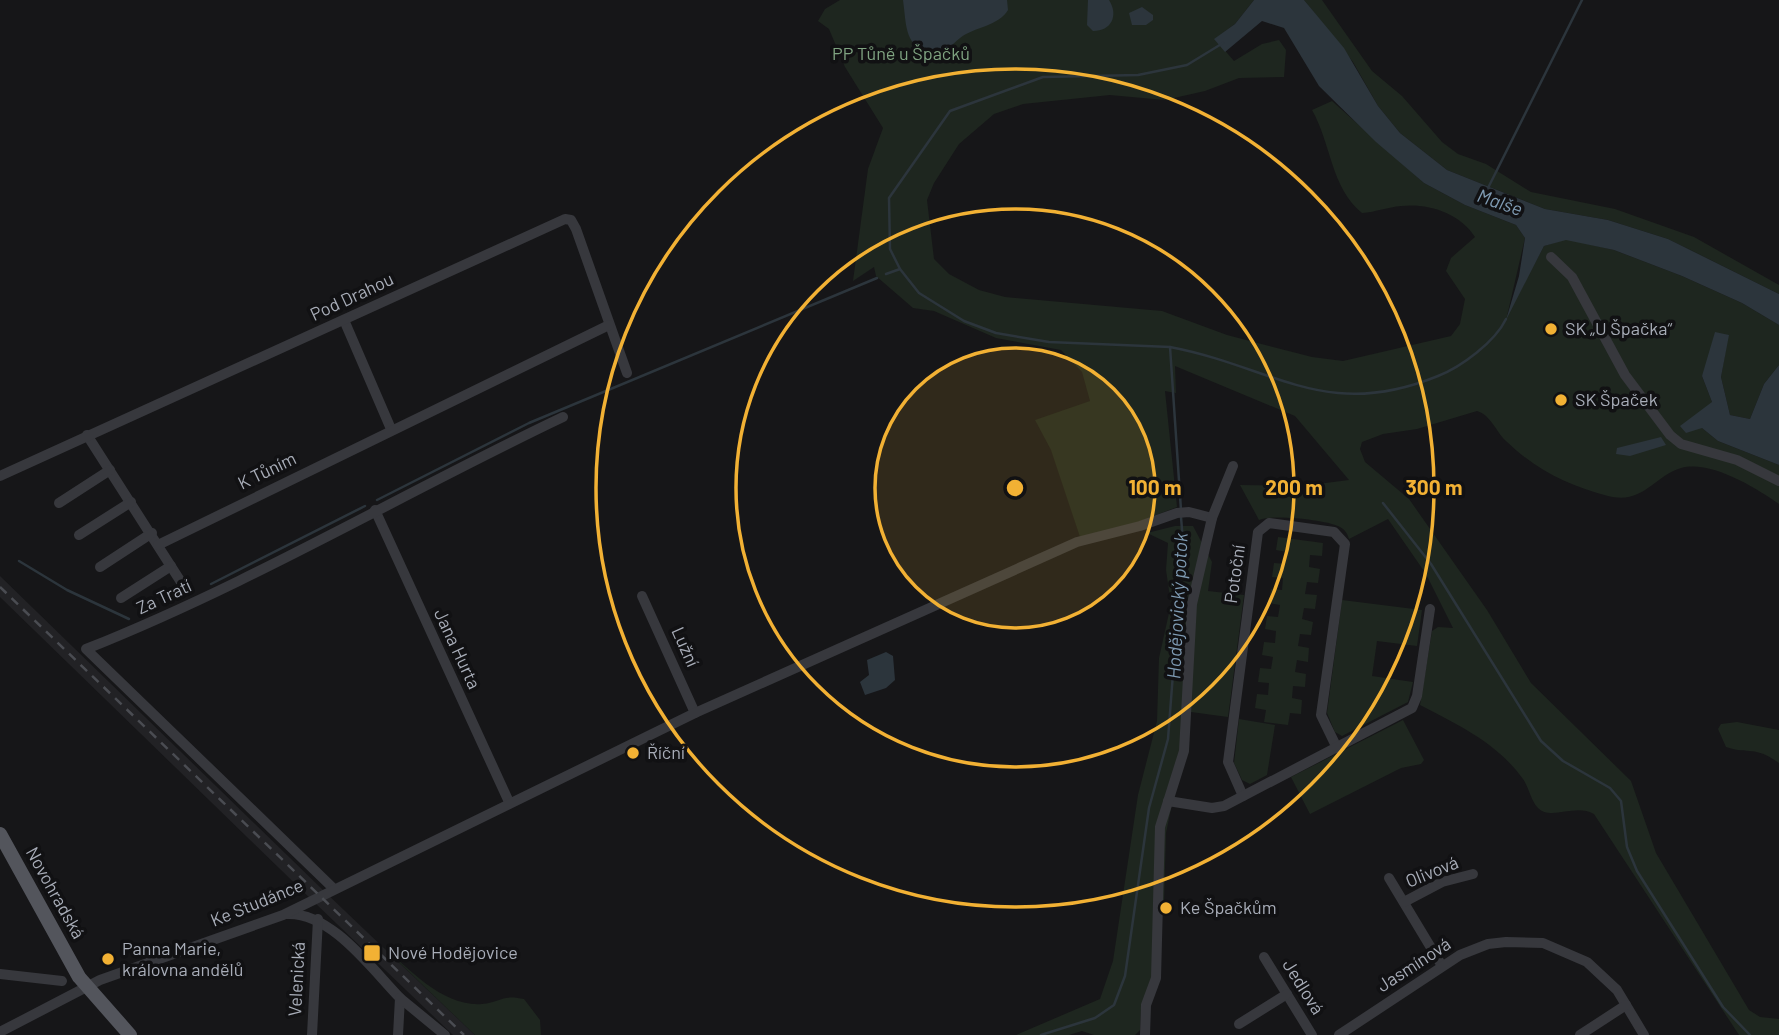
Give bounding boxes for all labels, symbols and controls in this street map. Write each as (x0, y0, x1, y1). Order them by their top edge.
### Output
park label: PP Tůně u Špačků (832, 42, 970, 64)
water label: Malše (1475, 183, 1526, 220)
street label: Pod Drahou (306, 267, 397, 325)
place label: SK „U Špačka“ (1565, 317, 1672, 339)
marker: SK „U Špačka“ (1543, 321, 1559, 337)
place label: SK Špaček (1575, 388, 1658, 410)
marker: SK Špaček (1553, 392, 1569, 408)
street label: K Tůním (234, 447, 299, 494)
text: 100 m (1128, 474, 1182, 499)
text: 200 m (1265, 474, 1323, 499)
text: 300 m (1405, 474, 1463, 499)
centre of rings (1003, 476, 1027, 500)
water label: Hodějovický potok (1161, 532, 1192, 680)
street label: Potoční (1219, 543, 1249, 605)
street label: Za Tratí (133, 574, 195, 618)
street label: Jana Hurta (430, 605, 486, 692)
street label: Lužní (667, 623, 704, 670)
place label: Říční (647, 741, 685, 763)
marker: Říční (625, 745, 641, 761)
street label: Novohradská (22, 843, 90, 942)
street label: Olivová (1402, 851, 1461, 892)
street label: Ke Studánce (207, 873, 306, 931)
place label: Ke Špačkům (1180, 896, 1277, 918)
marker: Ke Špačkům (1158, 900, 1174, 916)
street label: Jasmínová (1372, 932, 1454, 996)
place label: Panna Marie, královna andělů (122, 937, 243, 980)
street label: Velenická (283, 941, 309, 1017)
place label: Nové Hodějovice (388, 941, 518, 963)
marker: Nové Hodějovice (362, 943, 382, 963)
marker: Panna Marie, královna andělů (100, 951, 116, 967)
street label: Jedlová (1278, 955, 1329, 1018)

